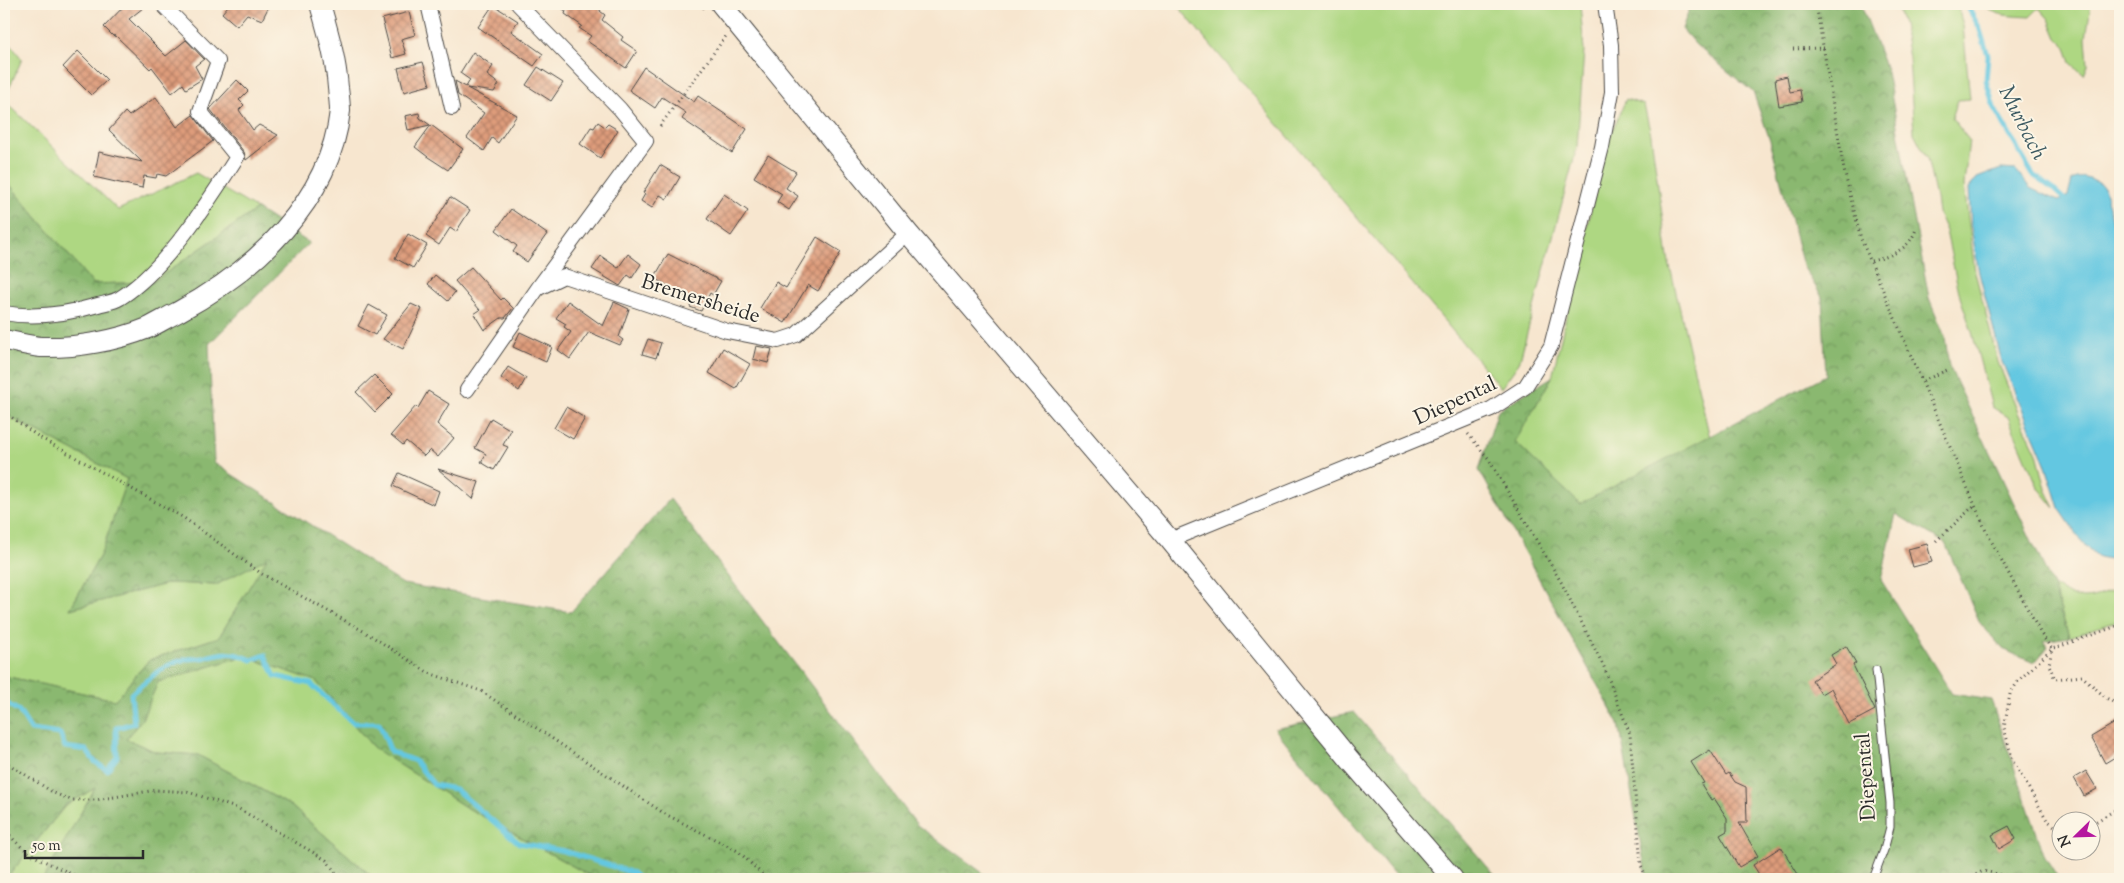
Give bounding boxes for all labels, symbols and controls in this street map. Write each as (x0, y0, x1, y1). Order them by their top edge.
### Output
water label: Murbach (1989, 81, 2054, 166)
street label: Bremersheide (637, 268, 764, 332)
street label: Diepental (1409, 369, 1502, 434)
street label: Diepental (1849, 732, 1885, 822)
north arrow (2052, 810, 2102, 860)
scale bar (25, 828, 142, 860)
text: N (2054, 831, 2077, 849)
text: 50 m (31, 836, 61, 857)

